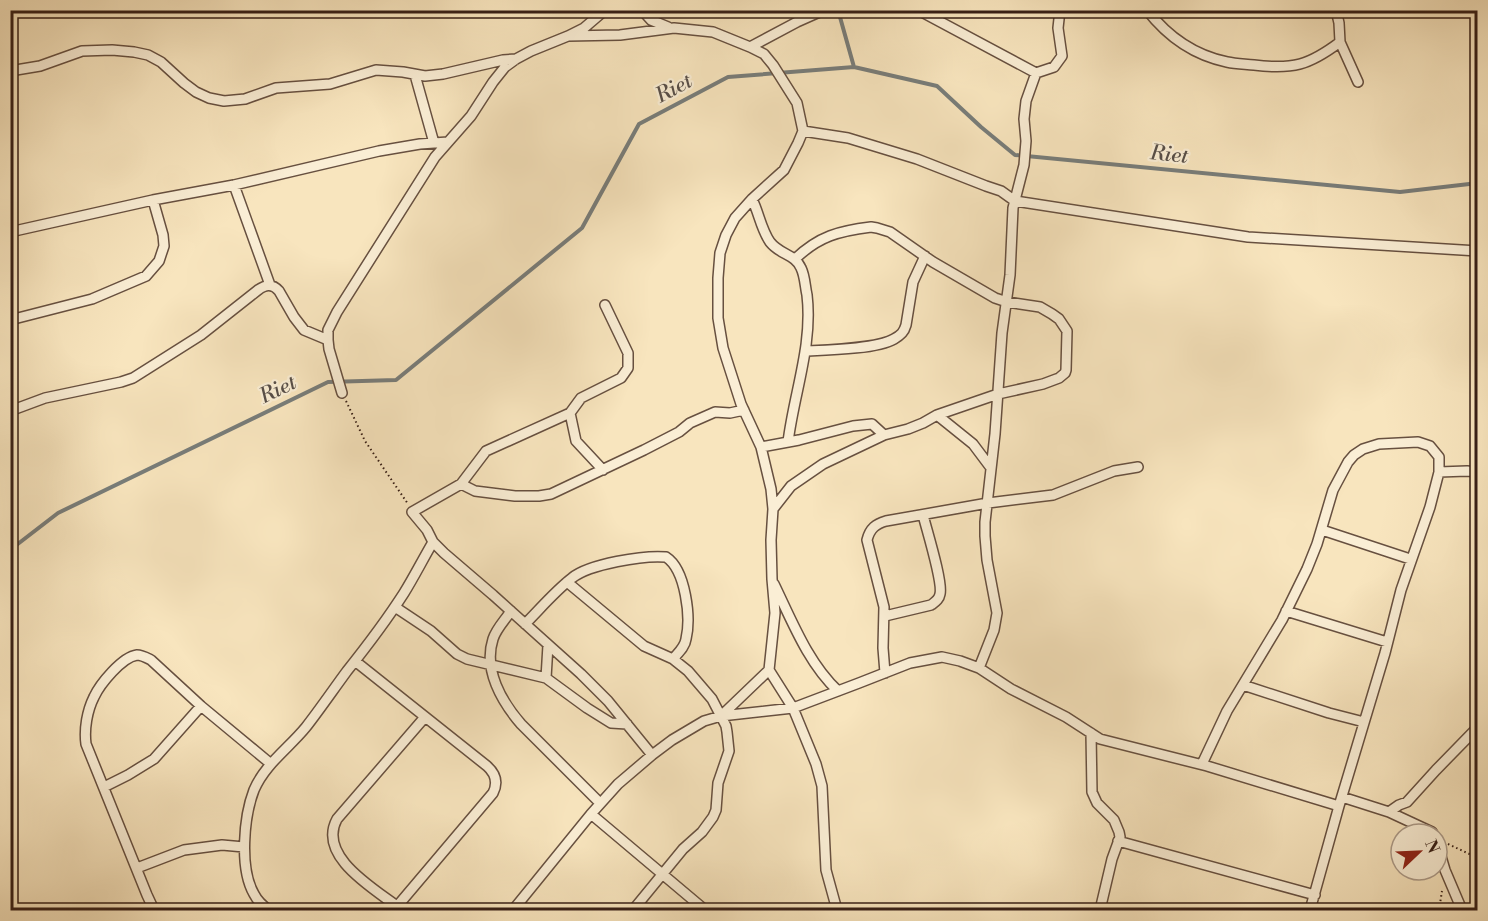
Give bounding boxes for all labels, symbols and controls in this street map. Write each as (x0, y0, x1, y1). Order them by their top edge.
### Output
water label: Riet (650, 68, 698, 110)
water label: Riet (1148, 140, 1190, 170)
water label: Riet (254, 370, 302, 410)
north arrow (1389, 822, 1449, 882)
text: N (1420, 837, 1444, 857)

